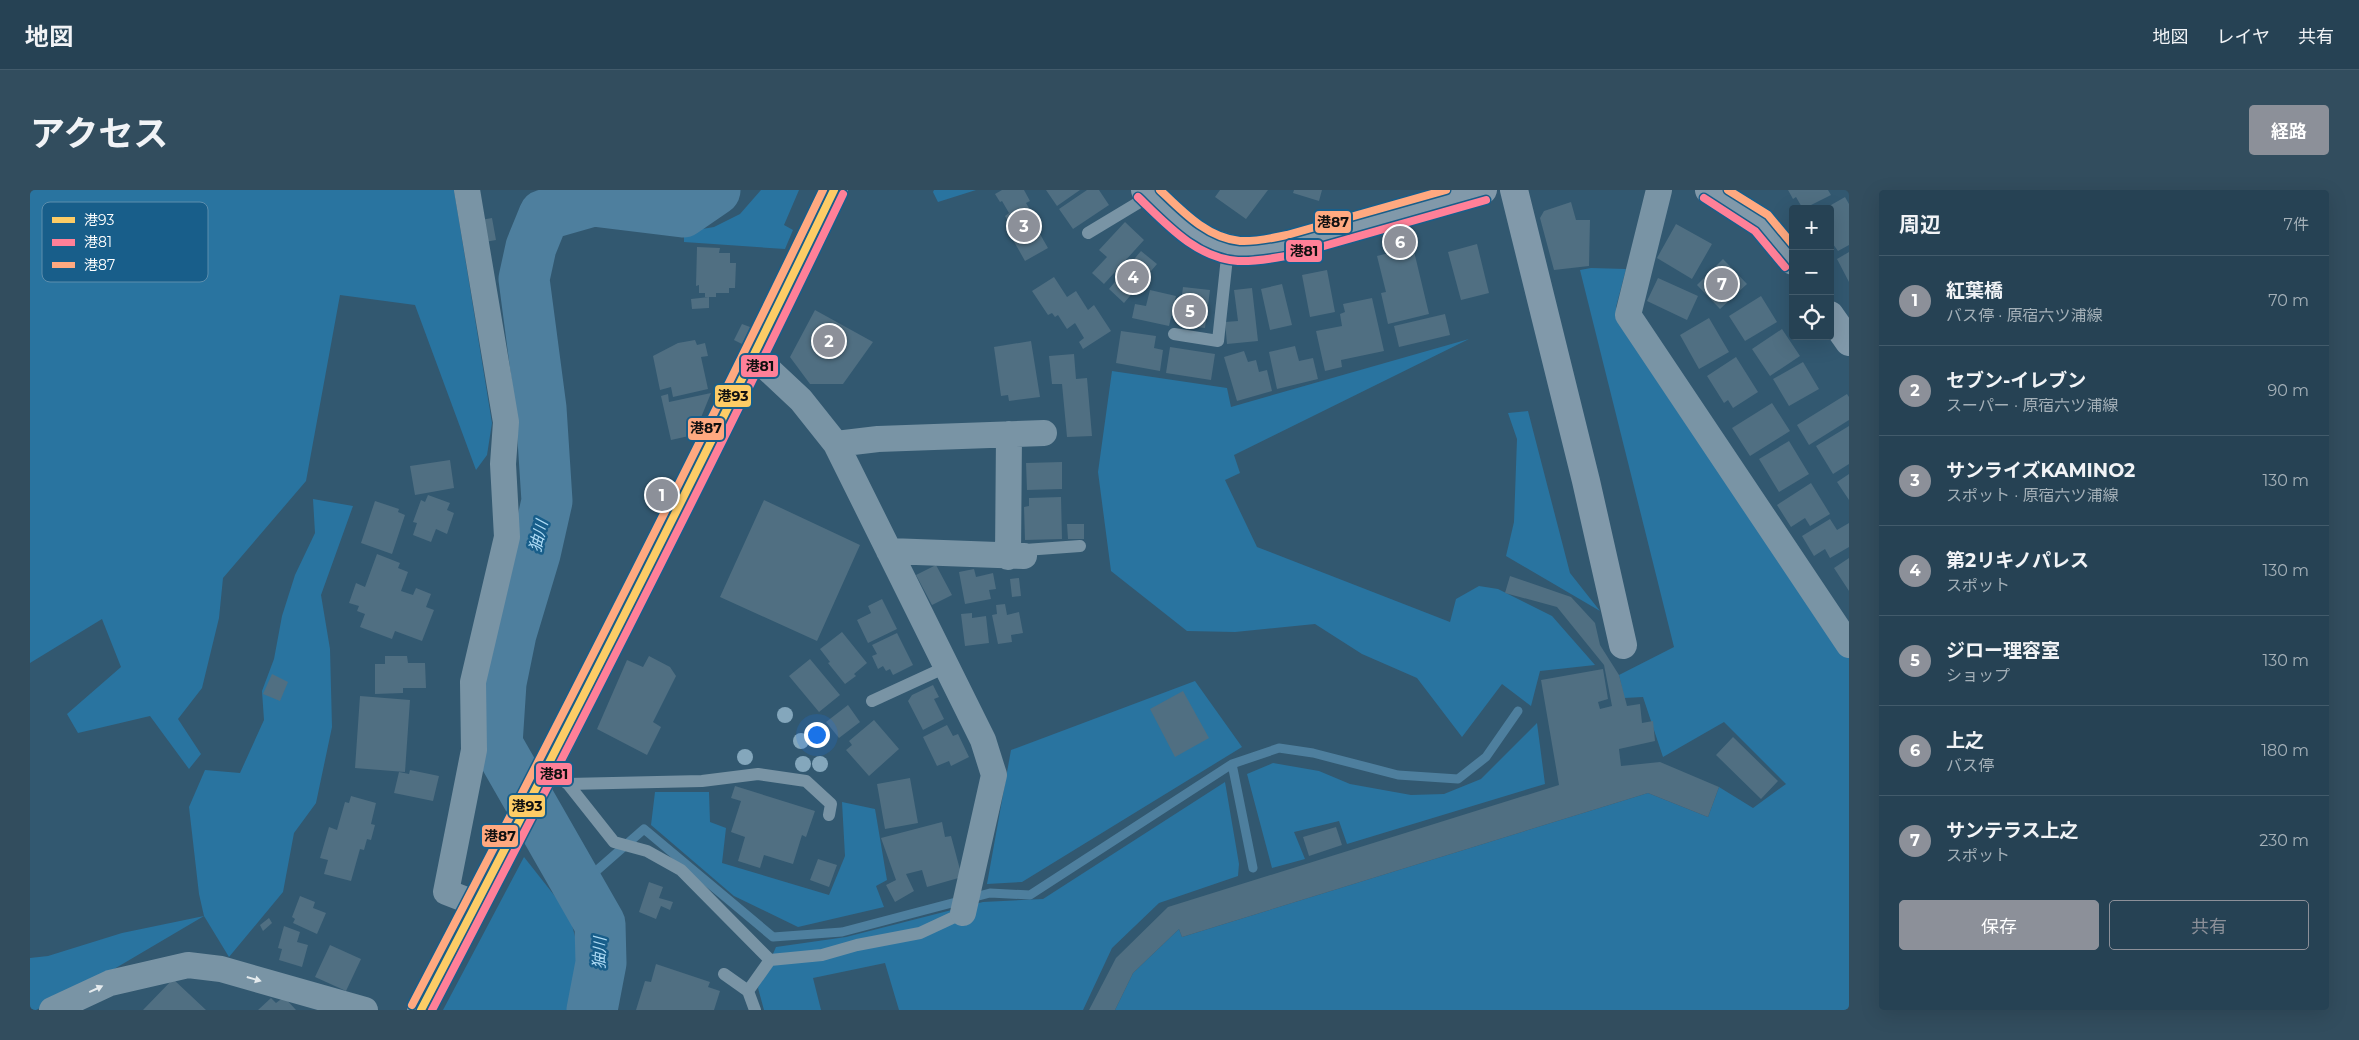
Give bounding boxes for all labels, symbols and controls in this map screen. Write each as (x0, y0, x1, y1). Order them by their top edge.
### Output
text: 地図 (25, 22, 73, 51)
text: 地図 (2153, 26, 2189, 48)
text: レイヤ (2217, 26, 2270, 48)
text: 共有 (2298, 26, 2334, 48)
button: 経路 (2249, 105, 2329, 155)
text: アクセス (30, 112, 168, 155)
legend (42, 202, 208, 282)
map controls (1789, 205, 1834, 340)
button: + (1789, 205, 1834, 250)
pin: 3 (1008, 207, 1040, 245)
line badge: 港87 (1314, 210, 1352, 234)
text: 港93 (84, 211, 114, 229)
text: 周辺 (1899, 212, 1941, 237)
text: 港87 (1317, 213, 1349, 231)
text: 7件 (2284, 215, 2309, 234)
pin: 6 (1384, 223, 1416, 261)
text: 港81 (84, 233, 112, 251)
line badge: 港81 (1285, 239, 1323, 263)
text: 港81 (1290, 242, 1318, 260)
button: − (1789, 250, 1834, 295)
text: 港87 (84, 256, 115, 274)
pin: 4 (1117, 258, 1149, 296)
pin: 7 (1706, 265, 1738, 303)
text: 紅葉橋 (1946, 279, 2003, 302)
text: 1 (1912, 291, 1918, 310)
text: 70 m (2268, 291, 2309, 310)
pin: 5 (1174, 292, 1206, 330)
button: locate (1789, 295, 1834, 340)
text: バス停 · 原宿六ツ浦線 (1946, 306, 2102, 325)
pin: 2 (813, 322, 845, 360)
line badge: 港81 (740, 354, 779, 378)
text: 港81 (746, 357, 774, 375)
text: セブン-イレブン (1946, 369, 2086, 392)
text: 2 (1910, 381, 1920, 400)
text: 90 m (2267, 381, 2309, 400)
line badge: 港93 (714, 384, 752, 408)
text: 港93 (717, 387, 749, 405)
text: スーパー · 原宿六ツ浦線 (1946, 396, 2118, 415)
line badge: 港87 (687, 417, 725, 441)
text: 港87 (690, 419, 722, 437)
text: サンライズKAMINO2 (1946, 459, 2135, 482)
text: 3 (1910, 471, 1920, 490)
text: 130 m (2262, 471, 2309, 490)
pin: 1 (646, 476, 678, 514)
text: スポット · 原宿六ツ浦線 (1946, 486, 2118, 505)
water label: 㹨川 (525, 516, 552, 554)
text: 第2リキノパレス (1946, 549, 2089, 572)
text: 4 (1909, 561, 1921, 580)
text: 130 m (2262, 561, 2309, 580)
text: スポット (1946, 576, 2010, 595)
text: ジロー理容室 (1946, 639, 2060, 662)
text: 5 (1910, 651, 1920, 670)
text: 130 m (2262, 651, 2309, 670)
text: ショップ (1946, 666, 2010, 685)
your location (804, 722, 830, 748)
text: 上之 (1946, 729, 1984, 752)
text: 6 (1910, 741, 1920, 760)
text: 180 m (2261, 741, 2309, 760)
text: バス停 (1946, 756, 1994, 775)
line badge: 港81 (535, 762, 573, 786)
text: 港81 (540, 765, 568, 783)
line badge: 港93 (508, 794, 546, 818)
text: 港93 (511, 797, 543, 815)
text: サンテラス上之 (1946, 819, 2079, 842)
line badge: 港87 (481, 824, 519, 848)
text: 港87 (484, 827, 516, 845)
text: 7 (1910, 831, 1920, 850)
text: 230 m (2259, 831, 2309, 850)
text: スポット (1946, 846, 2010, 865)
button: 保存 (1899, 900, 2099, 950)
button: 共有 (2109, 900, 2309, 950)
water label: 㹨川 (589, 935, 610, 969)
one-way arrow (246, 975, 261, 983)
one-way arrow (89, 985, 103, 993)

